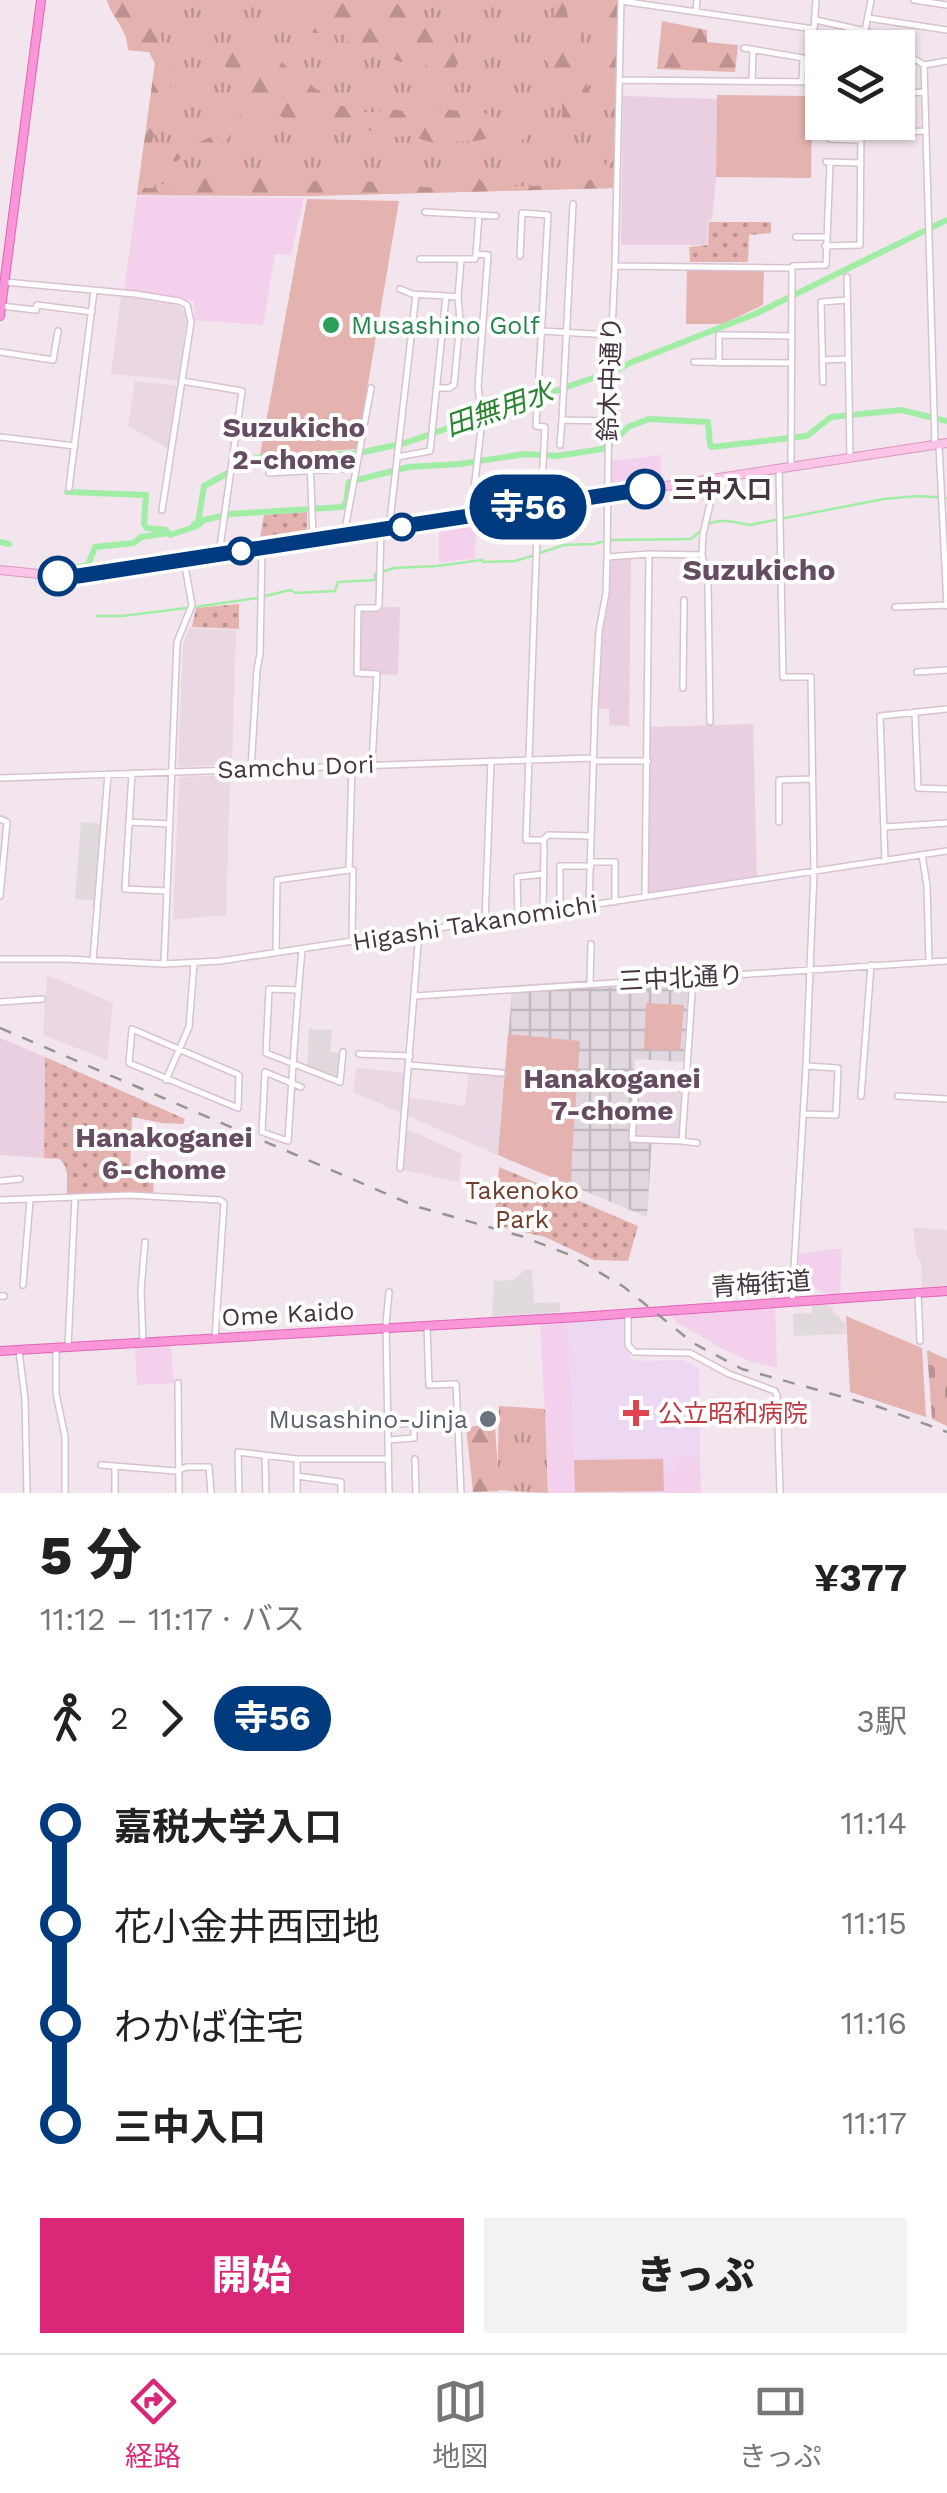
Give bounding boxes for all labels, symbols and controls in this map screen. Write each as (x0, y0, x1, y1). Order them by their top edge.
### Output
map controls (805, 30, 915, 140)
button: layers (805, 30, 915, 140)
place label: Musashino Golf (351, 311, 540, 340)
marker: Musashino Golf (320, 314, 342, 336)
street label: 鈴木中通り (593, 316, 627, 442)
water label: 田無用水 (441, 374, 560, 443)
district label: Suzukicho 2-chome (223, 411, 365, 476)
marker: 三中入口 (626, 470, 664, 508)
line badge: 寺56 (470, 474, 586, 540)
place label: 三中入口 (672, 475, 772, 504)
text: 寺56 (490, 486, 566, 528)
unlabelled marker (389, 514, 415, 540)
unlabelled marker (228, 538, 254, 564)
district label: Suzukicho (683, 552, 835, 587)
unlabelled marker (39, 557, 77, 595)
street label: Samchu Dori (217, 750, 375, 784)
street label: Higashi Takanomichi (351, 889, 599, 957)
street label: 三中北通り (618, 960, 744, 996)
district label: Hanakoganei 7-chome (523, 1062, 701, 1127)
district label: Hanakoganei 6-chome (75, 1121, 253, 1186)
park label: Takenoko Park (465, 1176, 579, 1234)
street label: 青梅街道 (710, 1266, 812, 1302)
street label: Ome Kaido (221, 1296, 355, 1332)
place label: 公立昭和病院 (658, 1399, 808, 1428)
marker: 公立昭和病院 (623, 1400, 649, 1426)
place label: Musashino-Jinja (269, 1405, 468, 1434)
marker: Musashino-Jinja (477, 1408, 499, 1430)
text: 5 分 (40, 1523, 142, 1587)
text: ¥377 (814, 1556, 907, 1600)
text: 11:12 – 11:17 · バス (40, 1600, 305, 1638)
icon: walk (40, 1691, 95, 1746)
icon: forward (144, 1691, 199, 1746)
text: 寺56 (234, 1697, 311, 1739)
text: 2 (110, 1699, 129, 1737)
text: 3駅 (856, 1702, 907, 1740)
text: 11:14 (841, 1804, 907, 1842)
text: 嘉税大学入口 (114, 1805, 342, 1849)
text: 11:15 (841, 1904, 907, 1942)
text: 花小金井西団地 (114, 1905, 380, 1949)
text: 11:16 (841, 2004, 907, 2042)
text: わかば住宅 (114, 2005, 304, 2049)
text: 11:17 (842, 2104, 907, 2142)
text: 三中入口 (114, 2105, 266, 2149)
button: 開始 (40, 2218, 464, 2333)
button: きっぷ (484, 2218, 907, 2333)
tab: 経路 (125, 2374, 181, 2474)
tab: 地図 (432, 2374, 488, 2474)
tab: きっぷ (739, 2374, 822, 2474)

